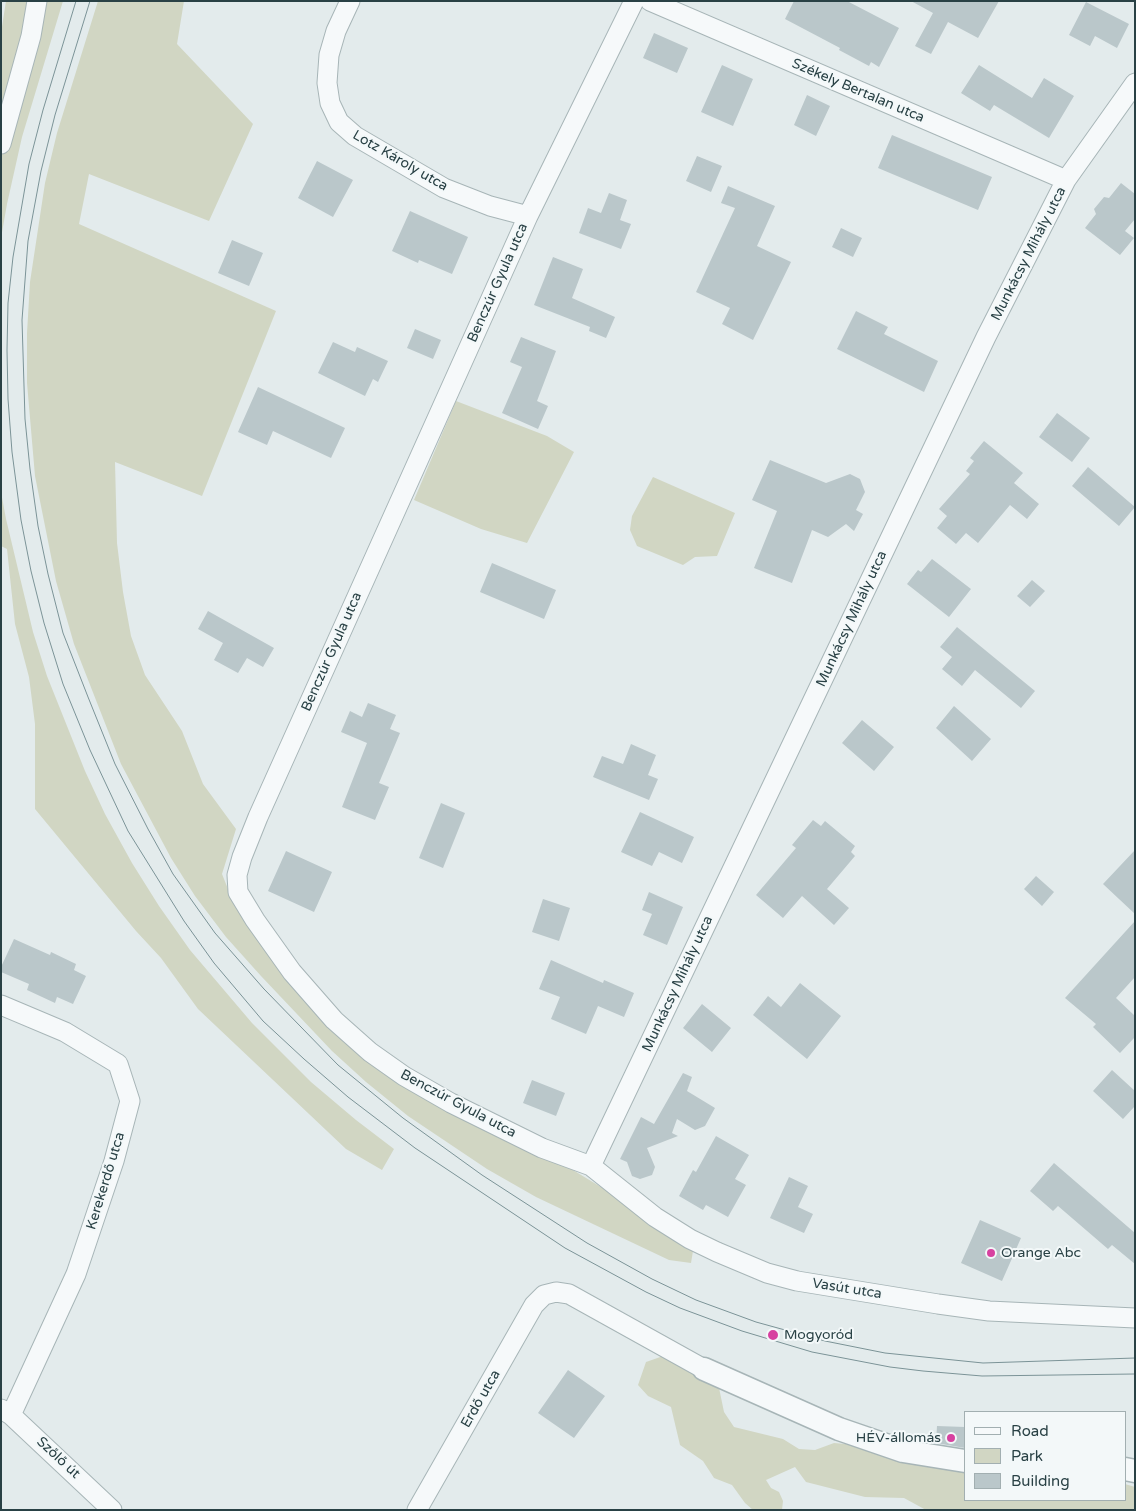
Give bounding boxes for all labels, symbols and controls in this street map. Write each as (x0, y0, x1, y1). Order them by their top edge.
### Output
street label: Székely Bertalan utca (789, 55, 927, 127)
street label: Lotz Károly utca (349, 127, 451, 195)
street label: Munkácsy Mihály utca (988, 184, 1070, 324)
street label: Benczúr Gyula utca (464, 221, 532, 345)
street label: Munkácsy Mihály utca (813, 548, 891, 690)
street label: Benczúr Gyula utca (298, 590, 366, 714)
street label: Munkácsy Mihály utca (639, 913, 717, 1055)
street label: Benczúr Gyula utca (397, 1066, 519, 1142)
street label: Kerekerdő utca (83, 1130, 129, 1232)
place label: Orange Abc (1001, 1245, 1081, 1261)
marker: Orange Abc (985, 1247, 997, 1259)
street label: Vasút utca (811, 1275, 883, 1303)
place label: Mogyoród (784, 1327, 853, 1343)
marker: Mogyoród (766, 1328, 780, 1342)
street label: Erdő utca (458, 1367, 504, 1431)
legend (964, 1411, 1126, 1501)
text: Road (1011, 1422, 1049, 1440)
place label: HÉV-állomás (856, 1430, 941, 1446)
marker: HÉV-állomás (945, 1432, 957, 1444)
street label: Szőlő út (33, 1434, 83, 1482)
text: Park (1011, 1447, 1043, 1465)
text: Building (1011, 1472, 1070, 1490)

